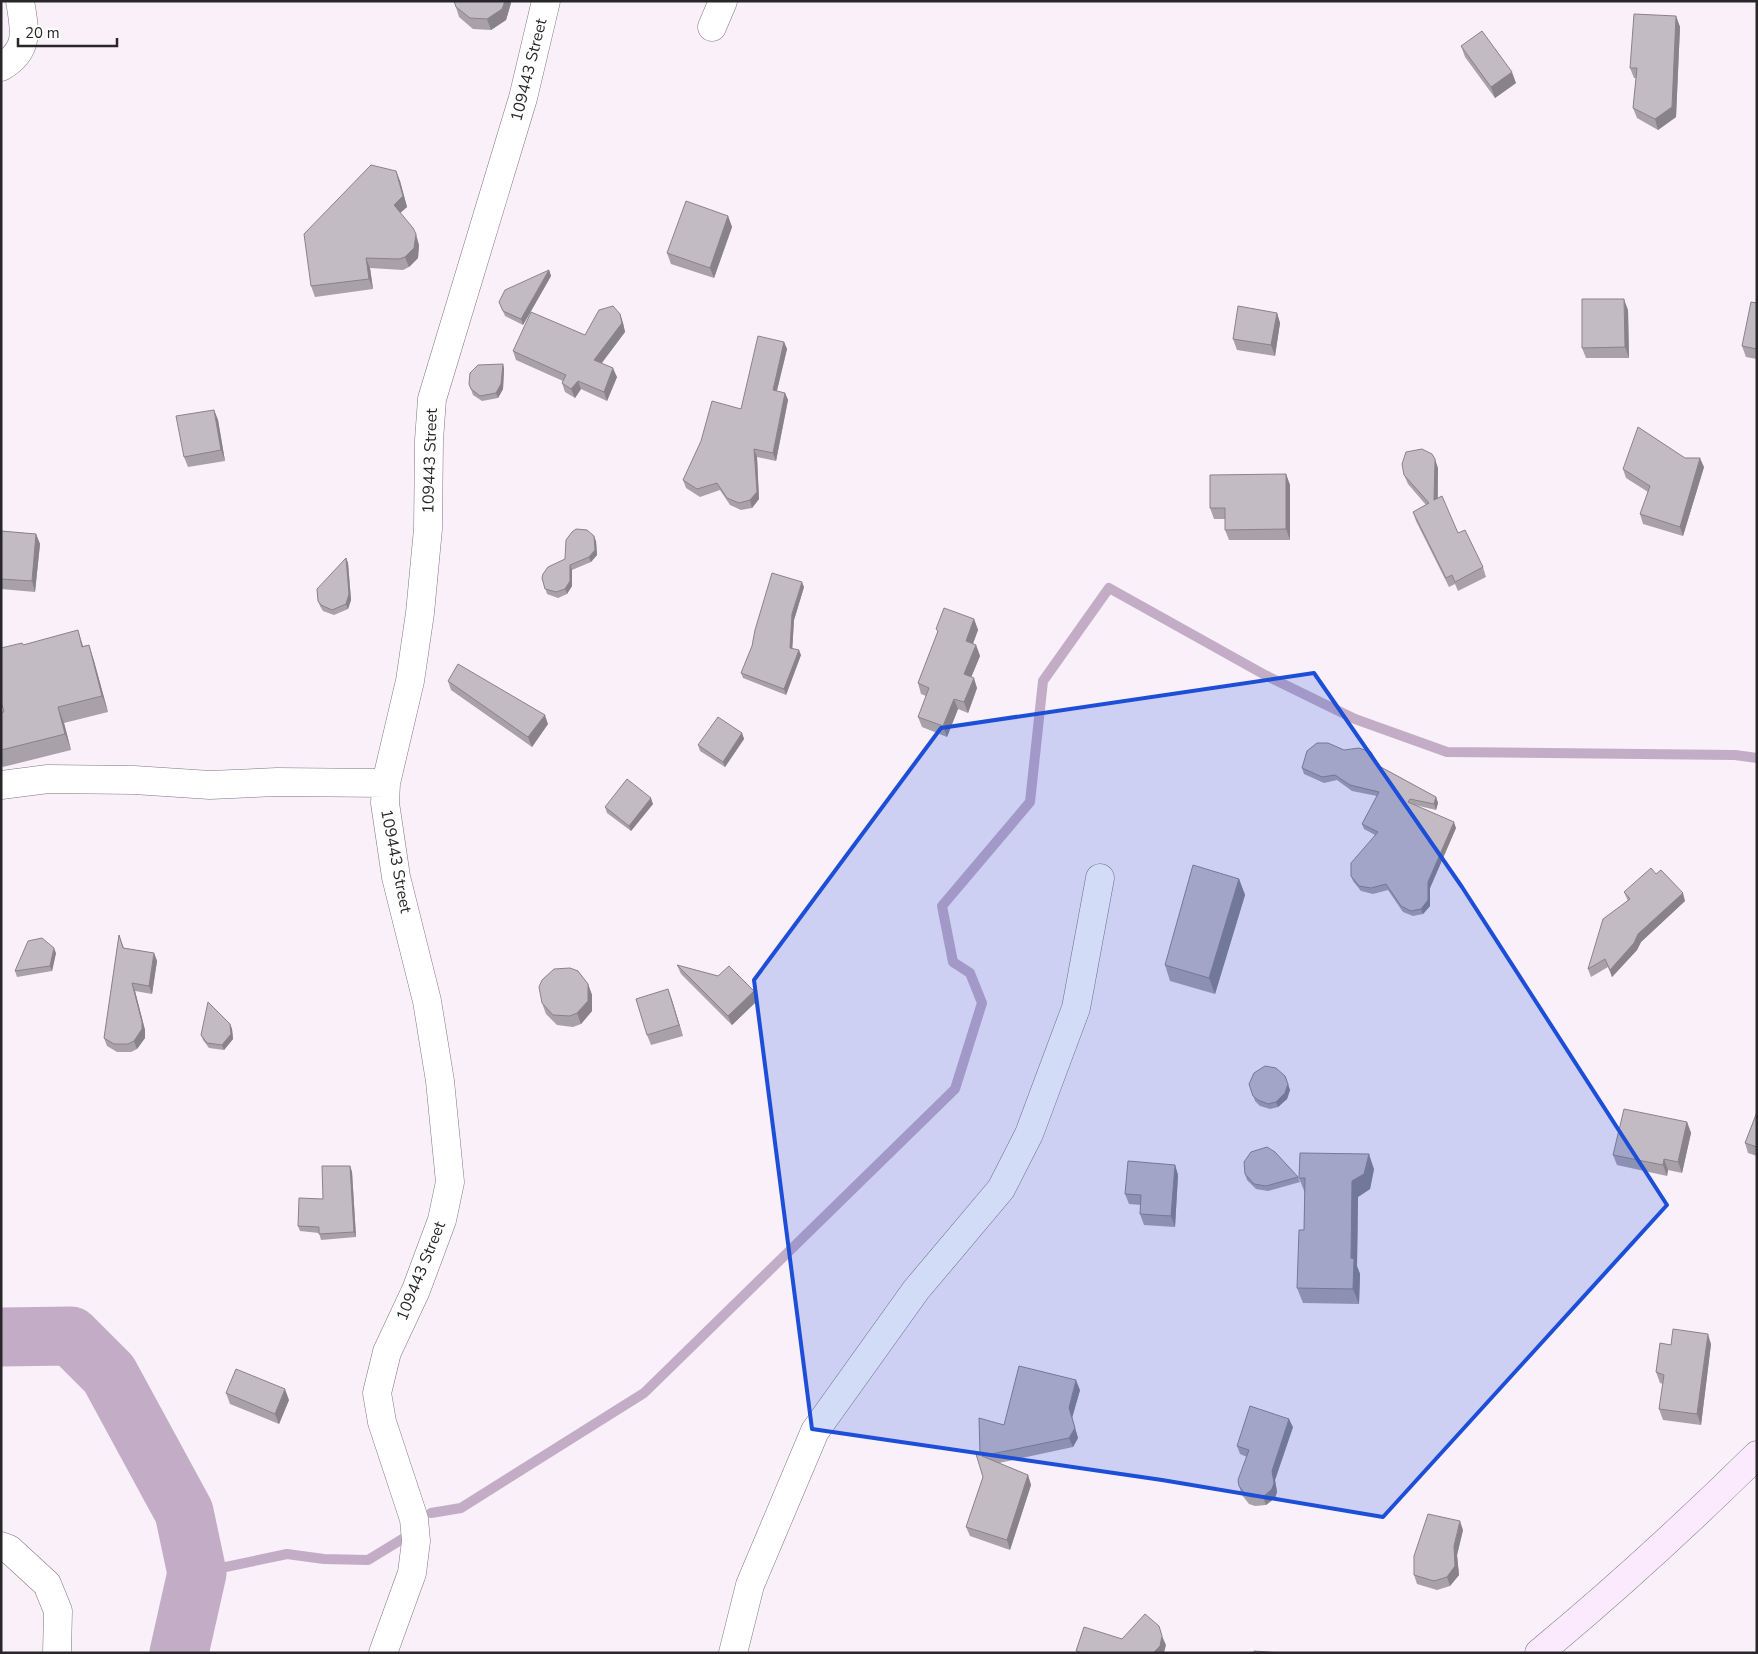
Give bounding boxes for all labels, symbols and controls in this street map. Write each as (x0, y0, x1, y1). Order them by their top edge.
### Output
scale bar (18, 15, 116, 47)
street label: 109443 Street (506, 16, 553, 124)
text: 20 m (25, 23, 60, 43)
street label: 109443 Street (417, 408, 443, 514)
street label: 109443 Street (375, 807, 417, 915)
street label: 109443 Street (391, 1218, 451, 1324)

